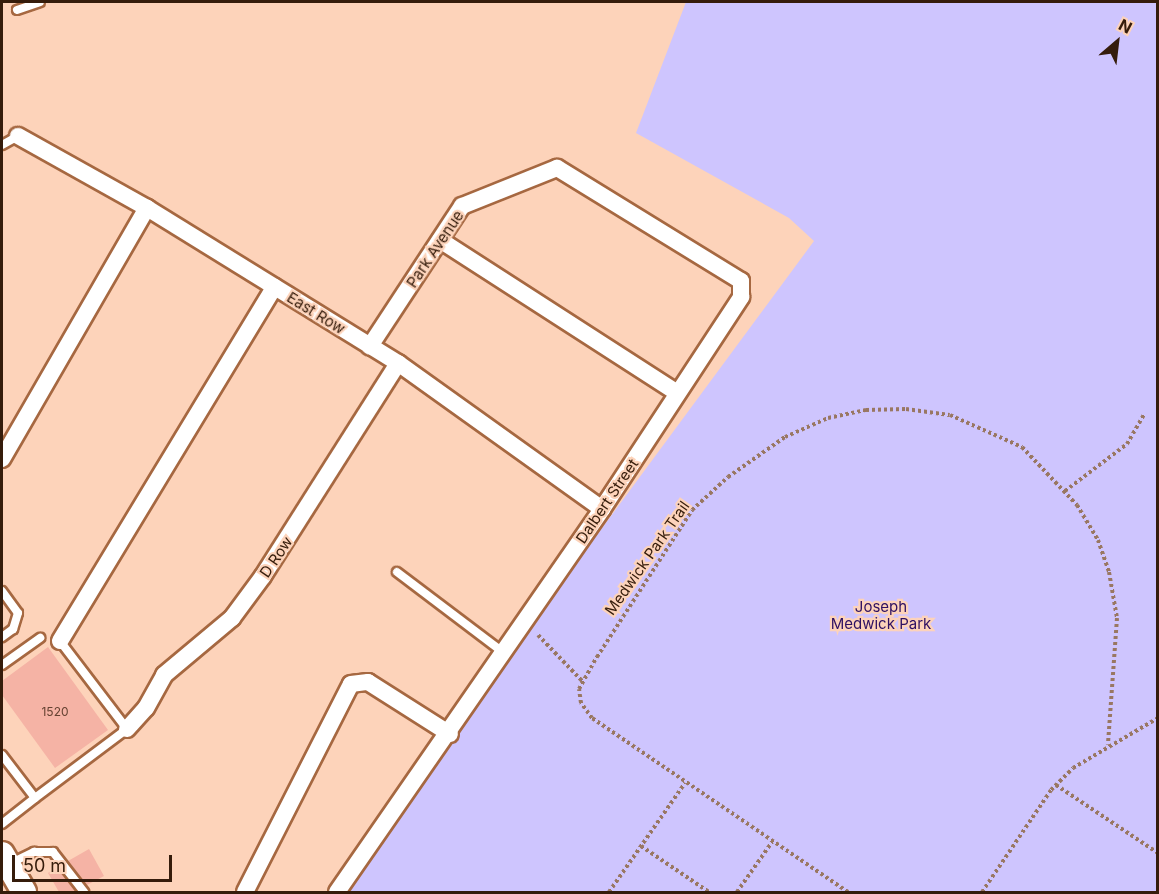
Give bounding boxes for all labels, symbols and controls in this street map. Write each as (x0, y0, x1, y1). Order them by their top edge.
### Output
north arrow (1087, 12, 1147, 72)
text: N (1115, 14, 1136, 38)
street label: Park Avenue (403, 207, 467, 291)
street label: East Row (284, 288, 348, 338)
street label: Dalbert Street (572, 455, 642, 547)
street label: Medwick Park Trail (601, 498, 693, 618)
street label: D Row (256, 533, 296, 581)
park label: Joseph Medwick Park (831, 597, 931, 632)
house number: 1520 (41, 705, 69, 719)
scale bar (15, 843, 176, 881)
text: 50 m (23, 855, 66, 876)

